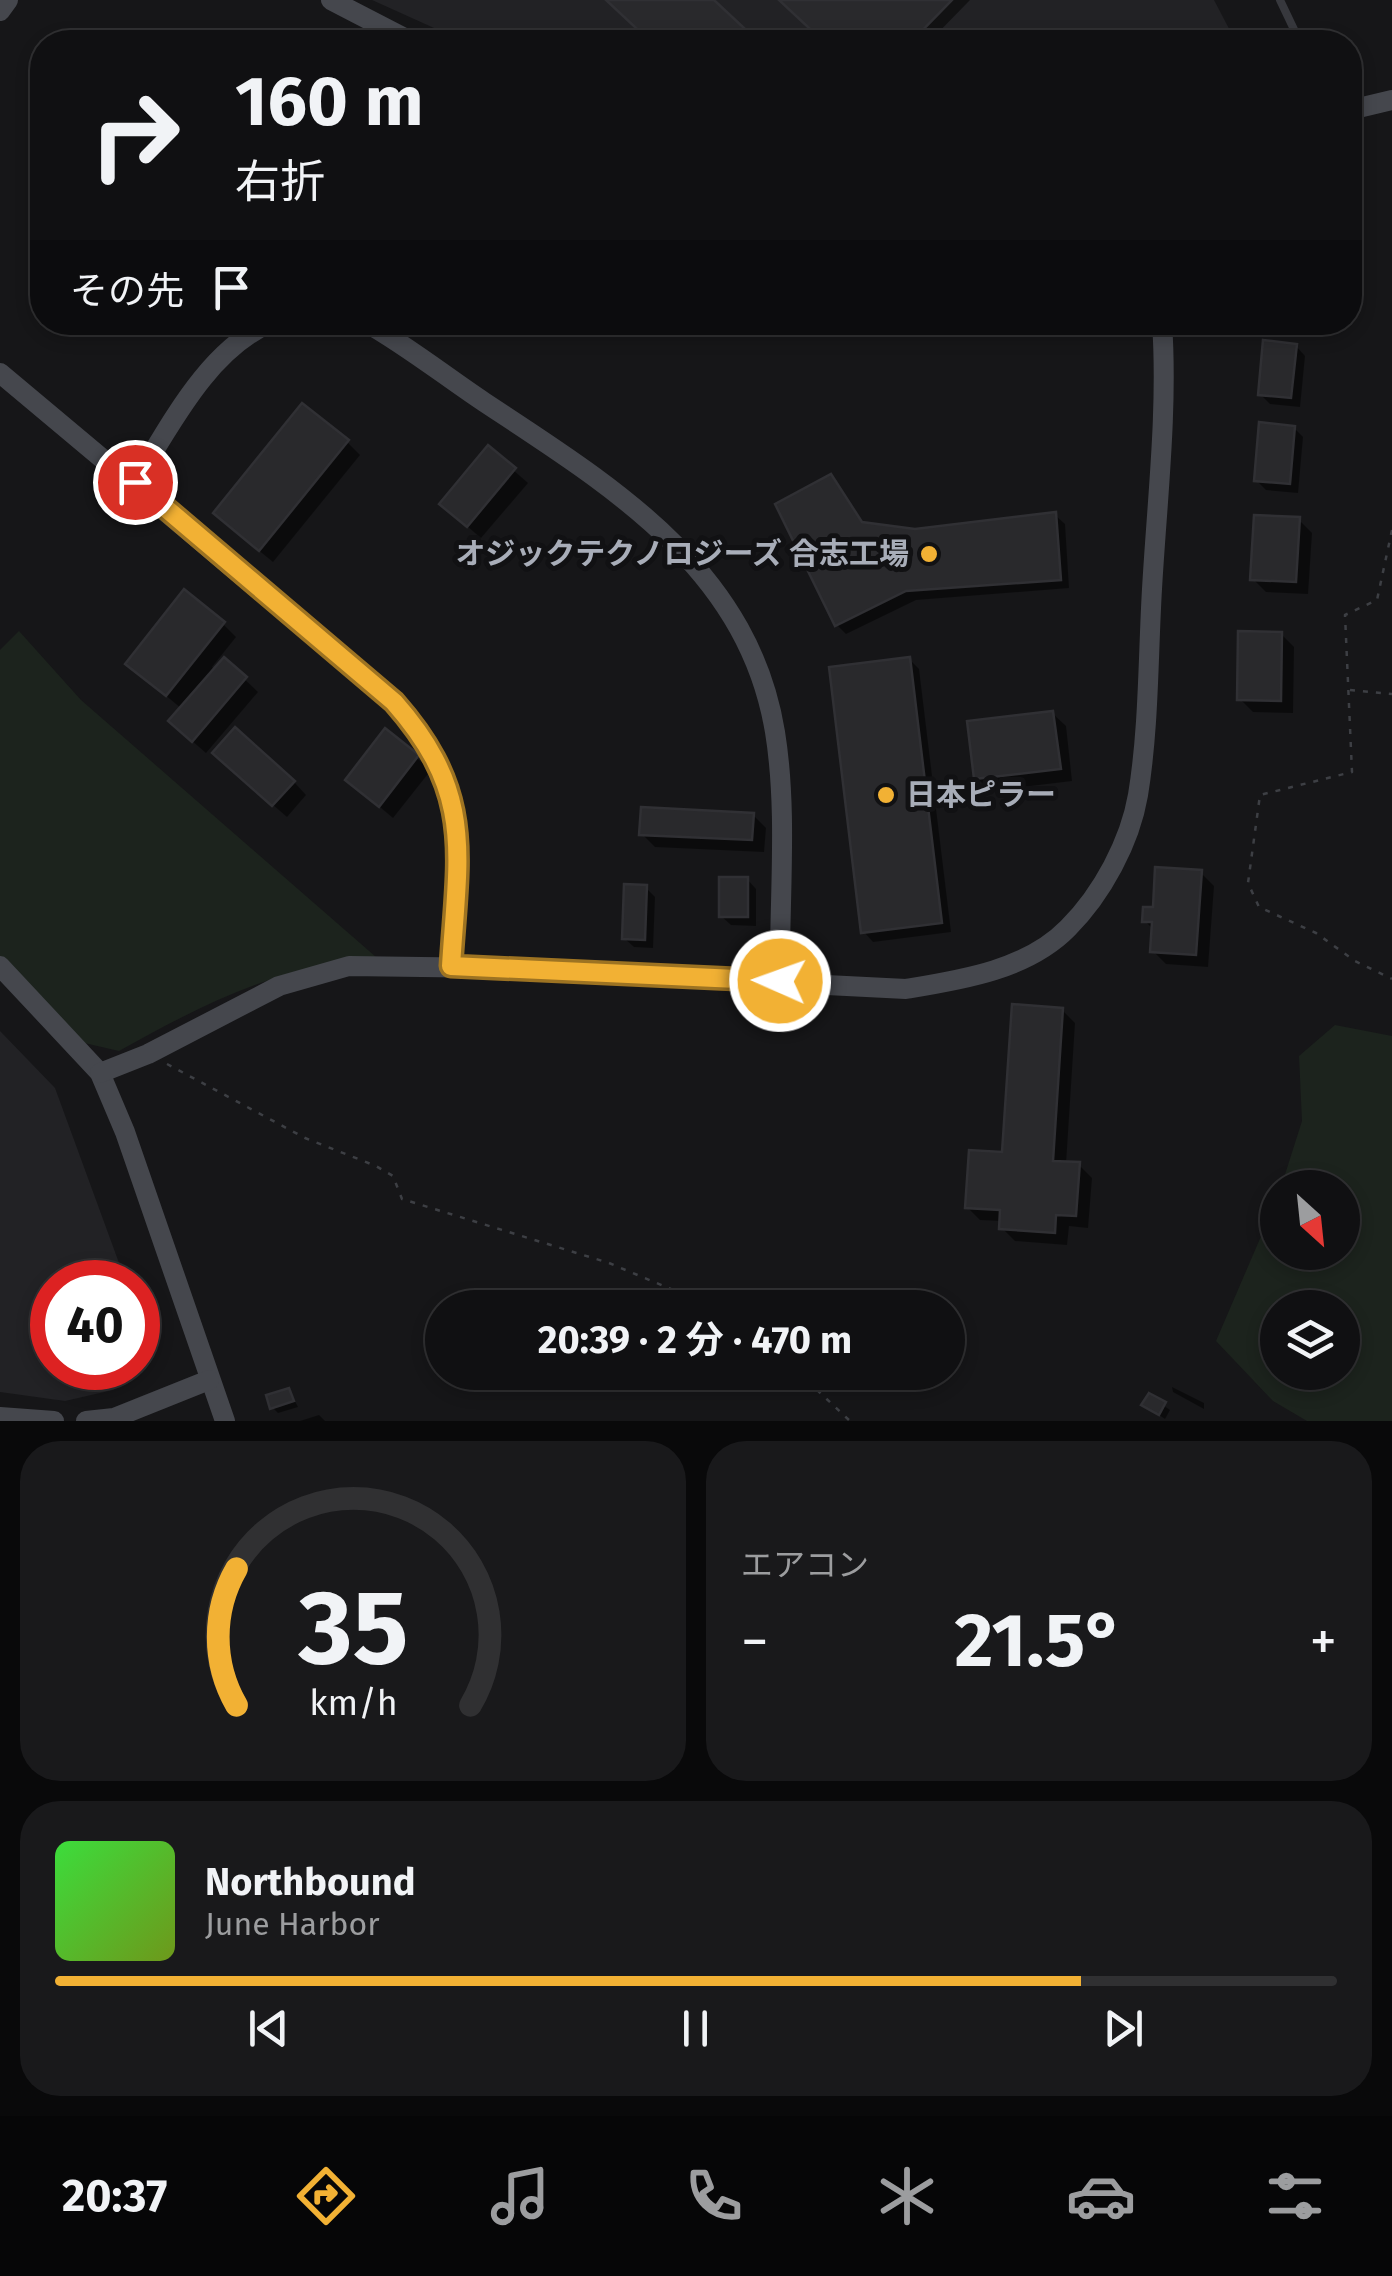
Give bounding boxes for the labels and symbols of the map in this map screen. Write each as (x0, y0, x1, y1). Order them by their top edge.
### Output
pin (93, 440, 178, 525)
place label: オジックテクノロジーズ 合志工場 (455, 536, 909, 572)
marker: オジックテクノロジーズ 合志工場 (918, 543, 940, 565)
place label: 日本ピラー (906, 777, 1056, 813)
marker: 日本ピラー (875, 784, 897, 806)
position arrow (728, 929, 832, 1033)
north arrow (1260, 1170, 1360, 1270)
speed limit sign: 40 (30, 1260, 160, 1390)

